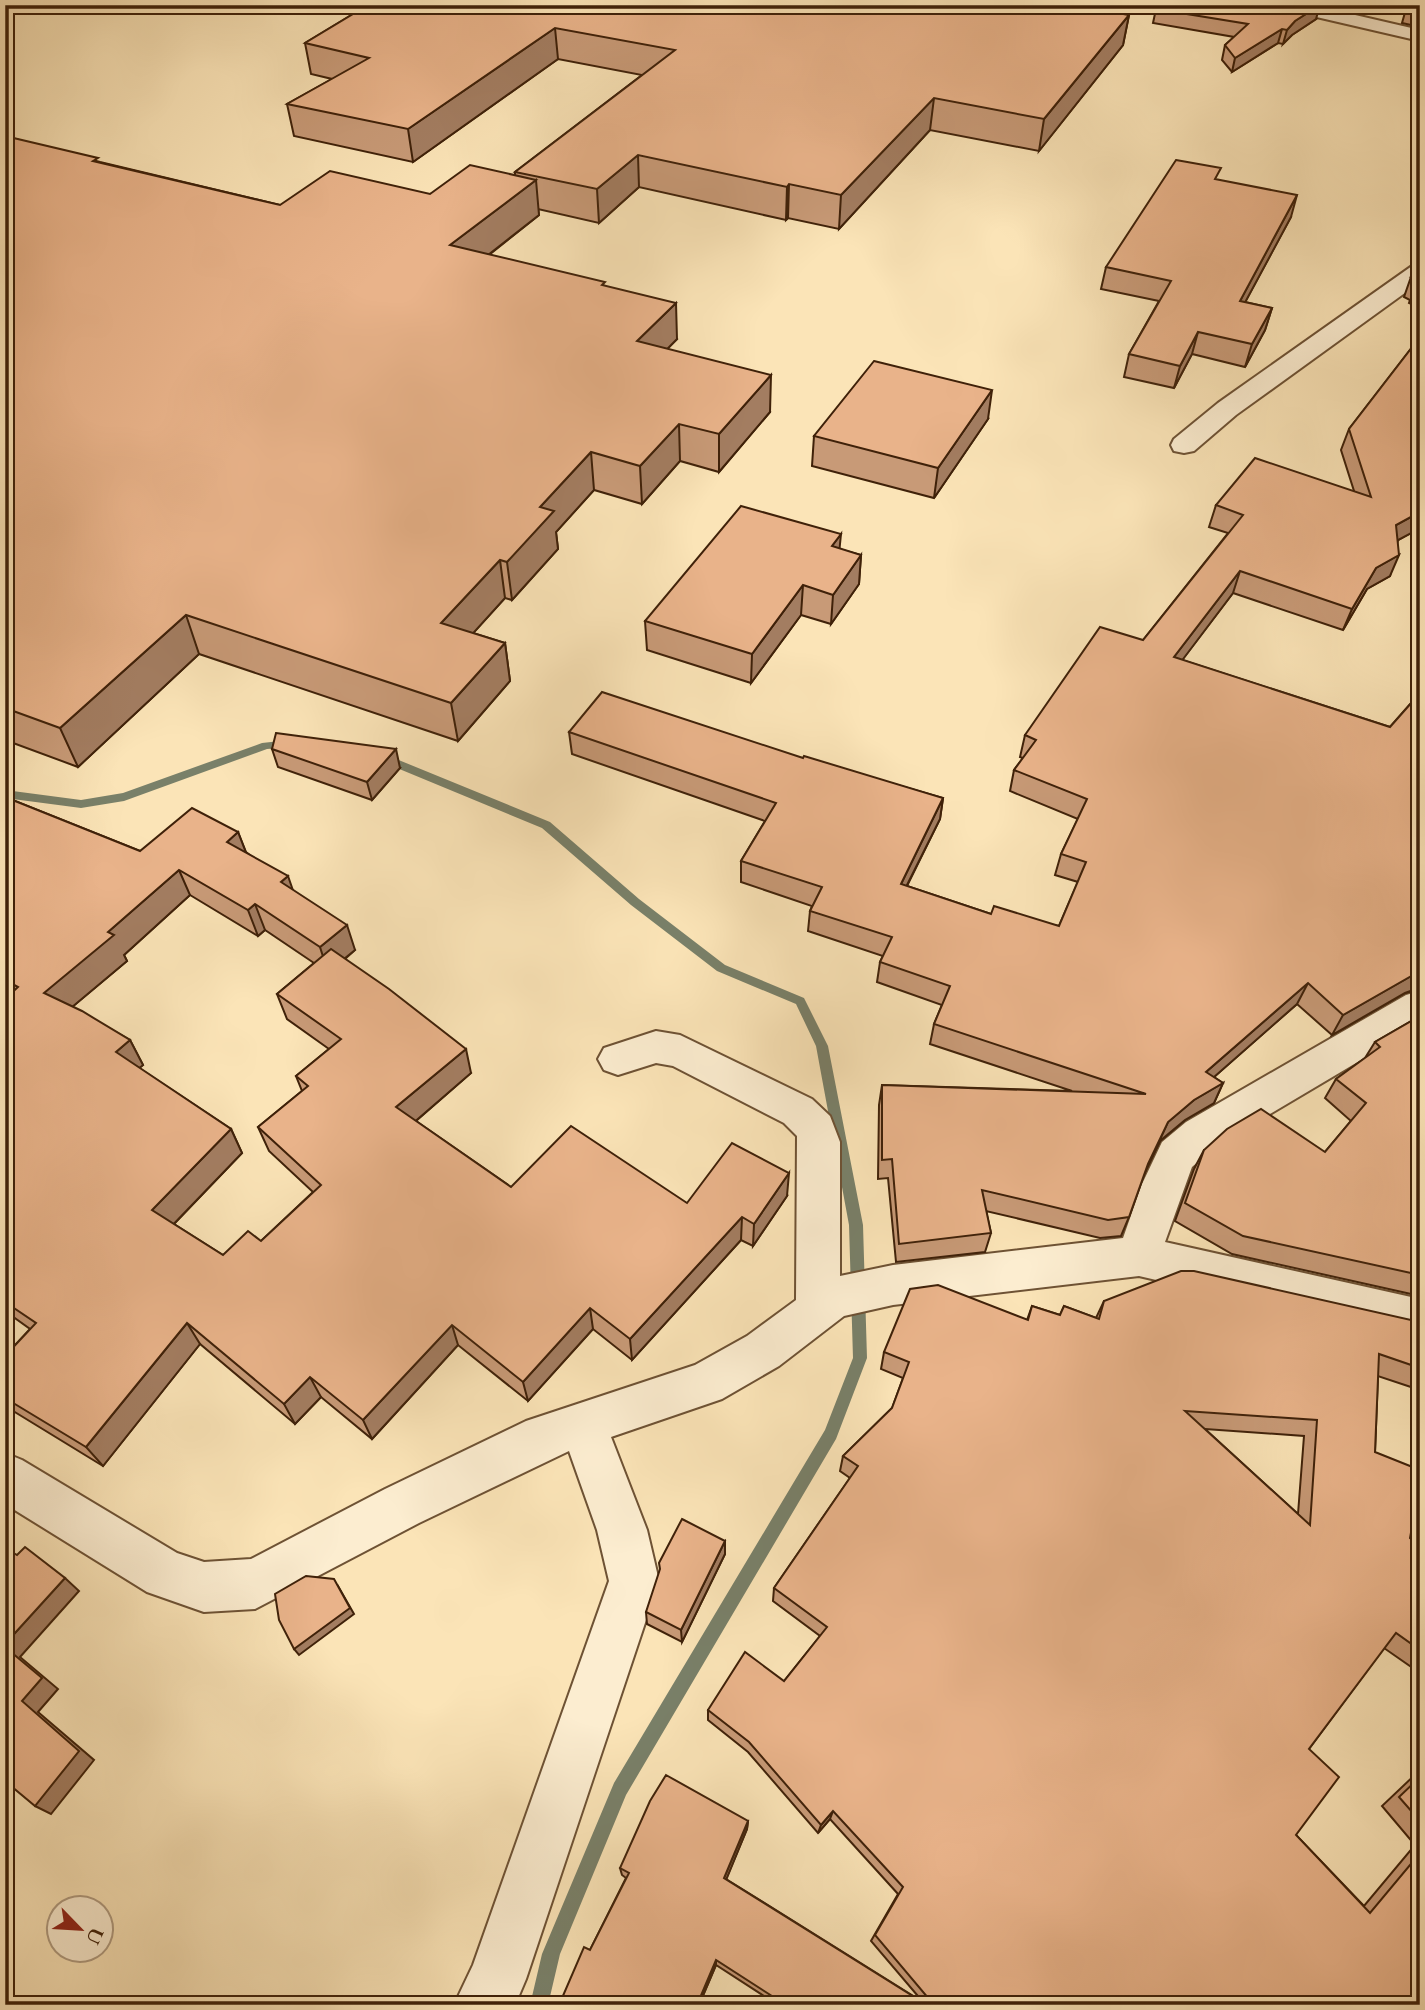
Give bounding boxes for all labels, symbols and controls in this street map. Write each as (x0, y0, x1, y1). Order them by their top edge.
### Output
north arrow (46, 1895, 116, 1965)
text: U (79, 1923, 110, 1949)

